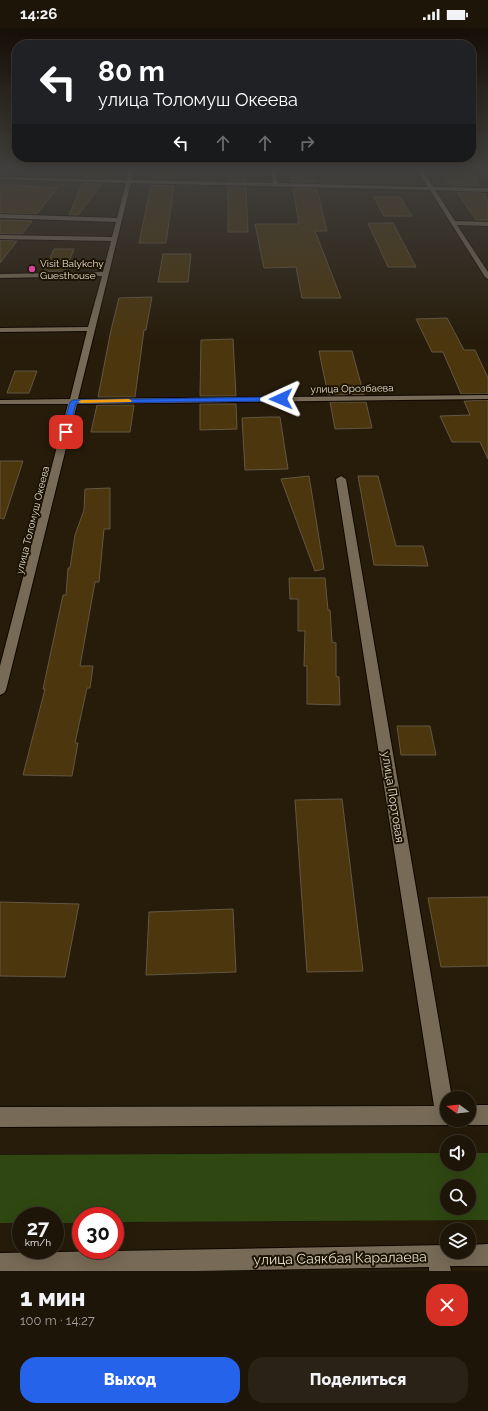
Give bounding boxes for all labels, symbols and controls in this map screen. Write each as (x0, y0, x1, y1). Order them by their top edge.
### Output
text: 14:26 (20, 5, 57, 23)
text: 80 m (98, 55, 165, 88)
icon: left (32, 56, 84, 108)
text: улица Толомуш Океева (98, 89, 298, 110)
icon: left (170, 132, 192, 154)
icon: ahead (212, 132, 234, 154)
icon: ahead (254, 132, 276, 154)
icon: right (296, 132, 318, 154)
place label: Visit Balykchy Guesthouse (40, 258, 104, 281)
marker: Visit Balykchy Guesthouse (27, 264, 37, 274)
position arrow (260, 378, 302, 420)
street label: улица Орозбаева (310, 382, 394, 395)
pin (49, 415, 83, 449)
icon: arrive (55, 421, 77, 443)
street label: улица Толомуш Океева (14, 465, 51, 575)
street label: улица Портовая (379, 750, 407, 844)
north arrow (440, 1091, 476, 1127)
map controls (440, 1091, 476, 1259)
button: sound (440, 1135, 476, 1171)
button: search (440, 1179, 476, 1215)
speed limit sign: 30 (72, 1207, 124, 1259)
text: 27 (27, 1216, 49, 1240)
button: layers (440, 1223, 476, 1259)
text: km/h (25, 1237, 51, 1248)
street label: улица Саякбая Каралаева (253, 1248, 427, 1268)
text: 1 мин (20, 1283, 85, 1312)
button: close (426, 1284, 468, 1326)
text: 100 m · 14:27 (20, 1313, 95, 1328)
button: Выход (20, 1357, 240, 1403)
button: Поделиться (248, 1357, 468, 1403)

